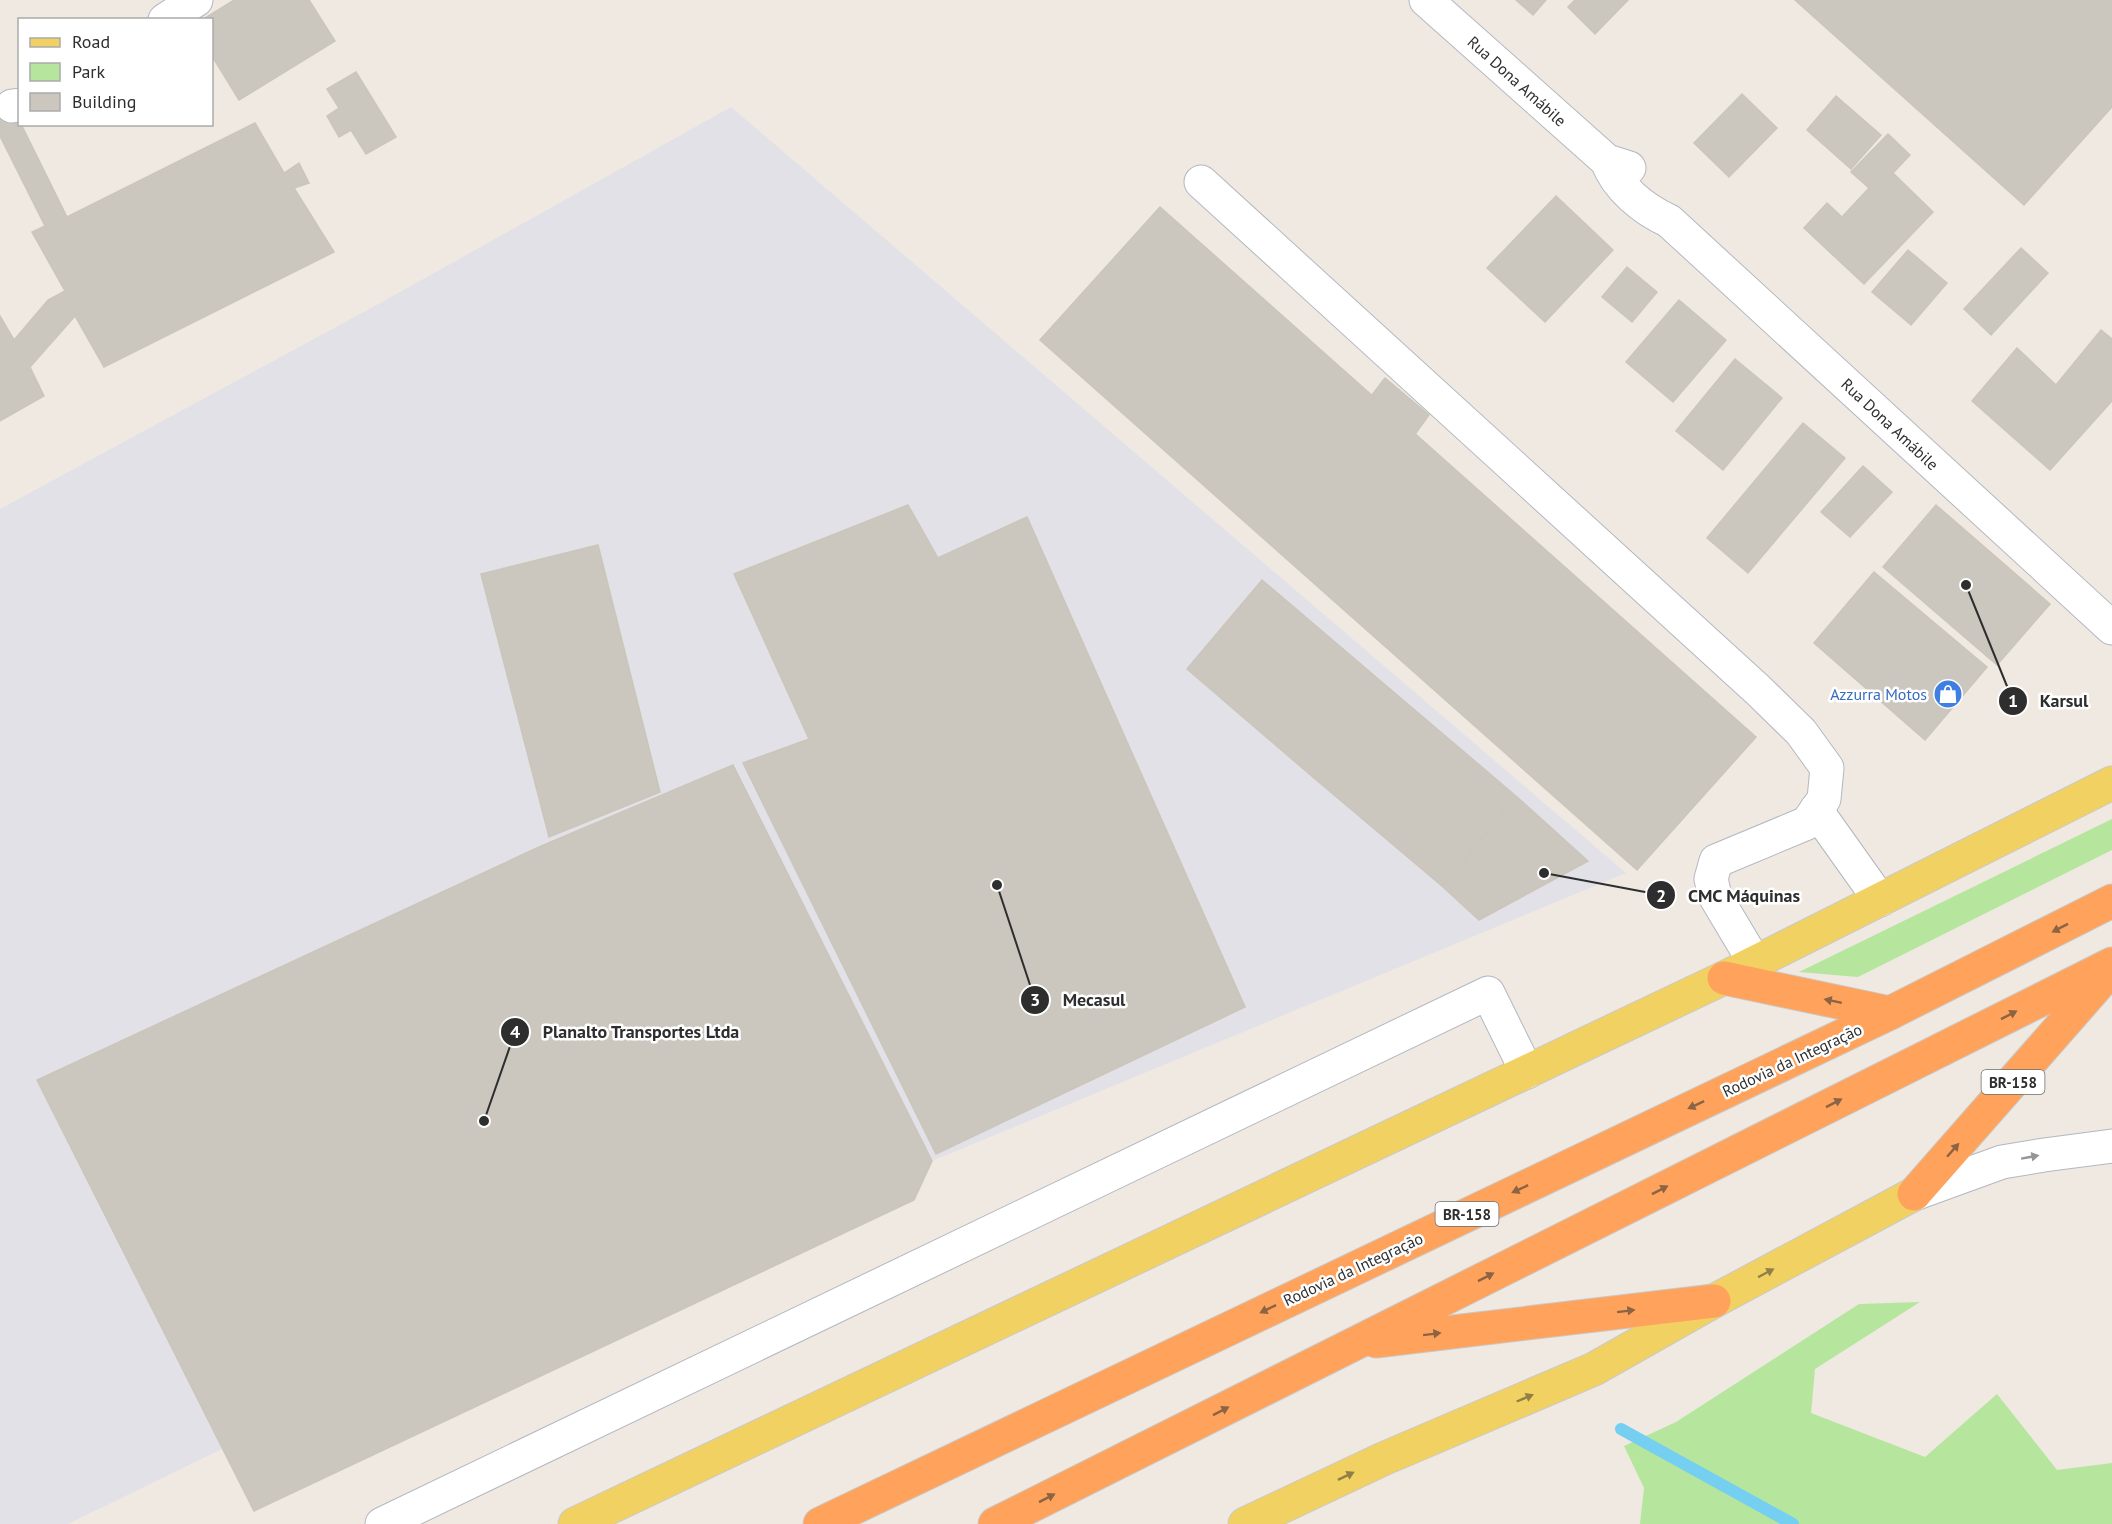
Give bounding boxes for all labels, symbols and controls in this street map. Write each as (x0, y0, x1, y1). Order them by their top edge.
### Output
legend (18, 18, 213, 126)
text: Road (72, 30, 110, 53)
street label: Rua Dona Amábile (1464, 32, 1570, 130)
text: Park (72, 60, 105, 83)
text: Building (72, 90, 136, 113)
street label: Rua Dona Amábile (1837, 374, 1943, 474)
shop icon: Azzurra Motos (1932, 678, 1964, 710)
callout: Karsul (1998, 683, 2100, 719)
place label: Azzurra Motos (1830, 684, 1927, 704)
text: 1 (2008, 689, 2018, 712)
text: Karsul (2040, 689, 2089, 712)
callout: CMC Máquinas (1646, 877, 1812, 913)
text: 2 (1656, 884, 1666, 907)
text: CMC Máquinas (1688, 884, 1800, 907)
one-way arrow (2051, 923, 2068, 932)
callout: Mecasul (1020, 982, 1137, 1018)
text: 3 (1030, 988, 1040, 1011)
text: Mecasul (1063, 988, 1126, 1011)
one-way arrow (1823, 996, 1842, 1005)
one-way arrow (2000, 1011, 2017, 1020)
callout: Planalto Transportes Ltda (500, 1014, 751, 1050)
street label: Rodovia da Integração (1719, 1019, 1865, 1101)
text: 4 (510, 1020, 520, 1043)
text: Planalto Transportes Ltda (543, 1020, 739, 1043)
road number: BR-158 (1982, 1070, 2044, 1094)
one-way arrow (1826, 1098, 1843, 1108)
one-way arrow (1687, 1101, 1704, 1110)
one-way arrow (1946, 1143, 1959, 1158)
one-way arrow (2020, 1152, 2039, 1161)
one-way arrow (1511, 1185, 1528, 1194)
one-way arrow (1652, 1185, 1669, 1195)
road number: BR-158 (1436, 1202, 1498, 1226)
street label: Rodovia da Integração (1280, 1228, 1426, 1310)
one-way arrow (1758, 1268, 1775, 1278)
one-way arrow (1477, 1273, 1494, 1282)
one-way arrow (1259, 1305, 1276, 1314)
one-way arrow (1616, 1307, 1635, 1316)
one-way arrow (1423, 1330, 1442, 1339)
one-way arrow (1516, 1393, 1534, 1402)
one-way arrow (1213, 1406, 1230, 1415)
one-way arrow (1338, 1472, 1355, 1481)
one-way arrow (1039, 1493, 1056, 1503)

